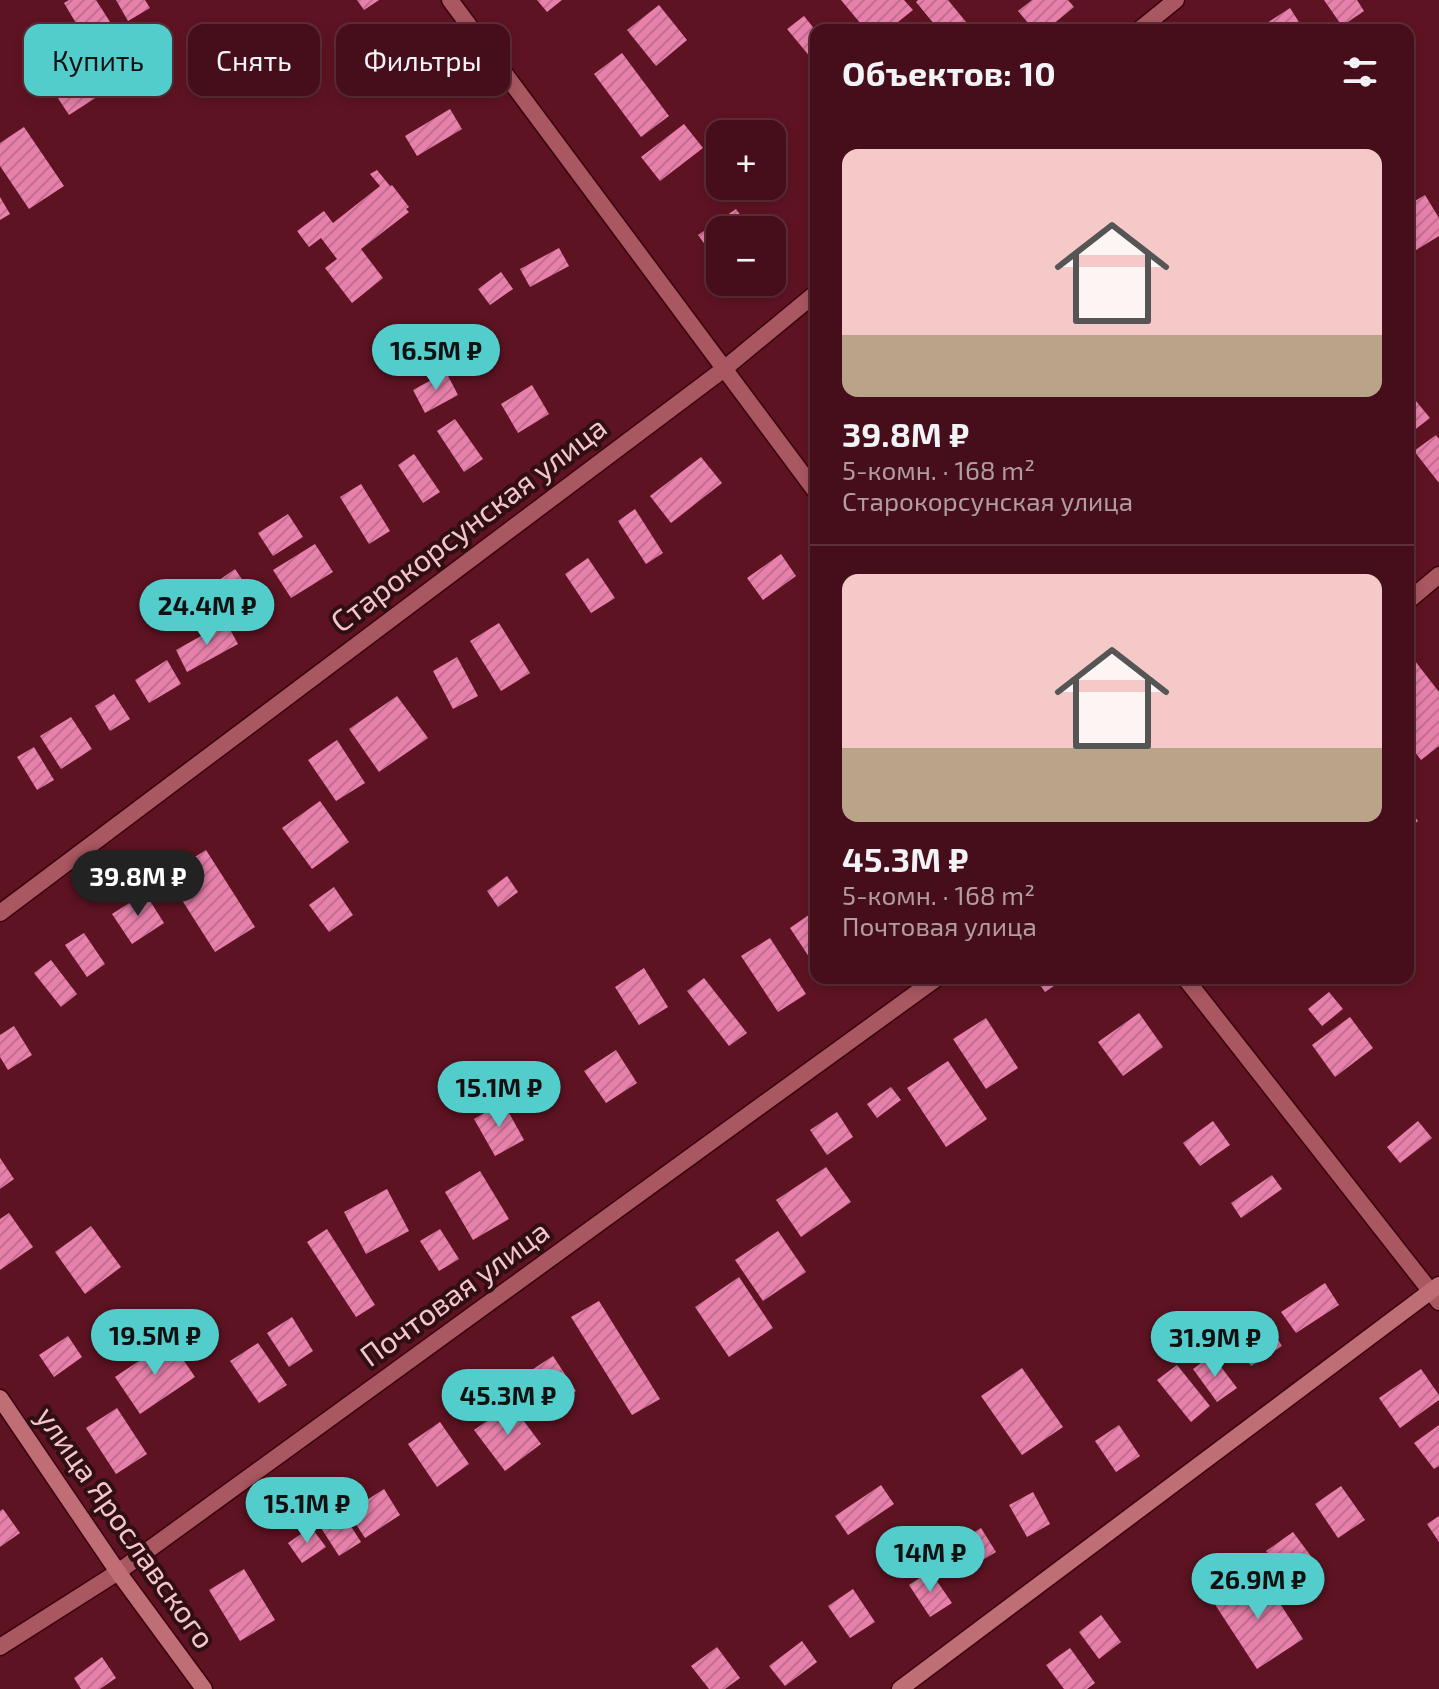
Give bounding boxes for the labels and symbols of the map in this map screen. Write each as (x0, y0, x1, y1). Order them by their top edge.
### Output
pin: 16.5M ₽ (362, 324, 510, 392)
street label: Старокорсунская улица (323, 408, 613, 640)
pin: 24.4M ₽ (133, 579, 281, 647)
pin: 39.8M ₽ (64, 850, 212, 918)
pin: 15.1M ₽ (425, 1061, 573, 1129)
street label: Почтовая улица (352, 1212, 556, 1374)
pin: 19.5M ₽ (81, 1309, 229, 1377)
pin: 31.9M ₽ (1141, 1311, 1289, 1379)
pin: 45.3M ₽ (434, 1369, 582, 1437)
street label: улица Ярославского (29, 1399, 224, 1655)
pin: 15.1M ₽ (233, 1477, 381, 1545)
pin: 14M ₽ (874, 1526, 986, 1594)
pin: 26.9M ₽ (1184, 1553, 1332, 1621)

